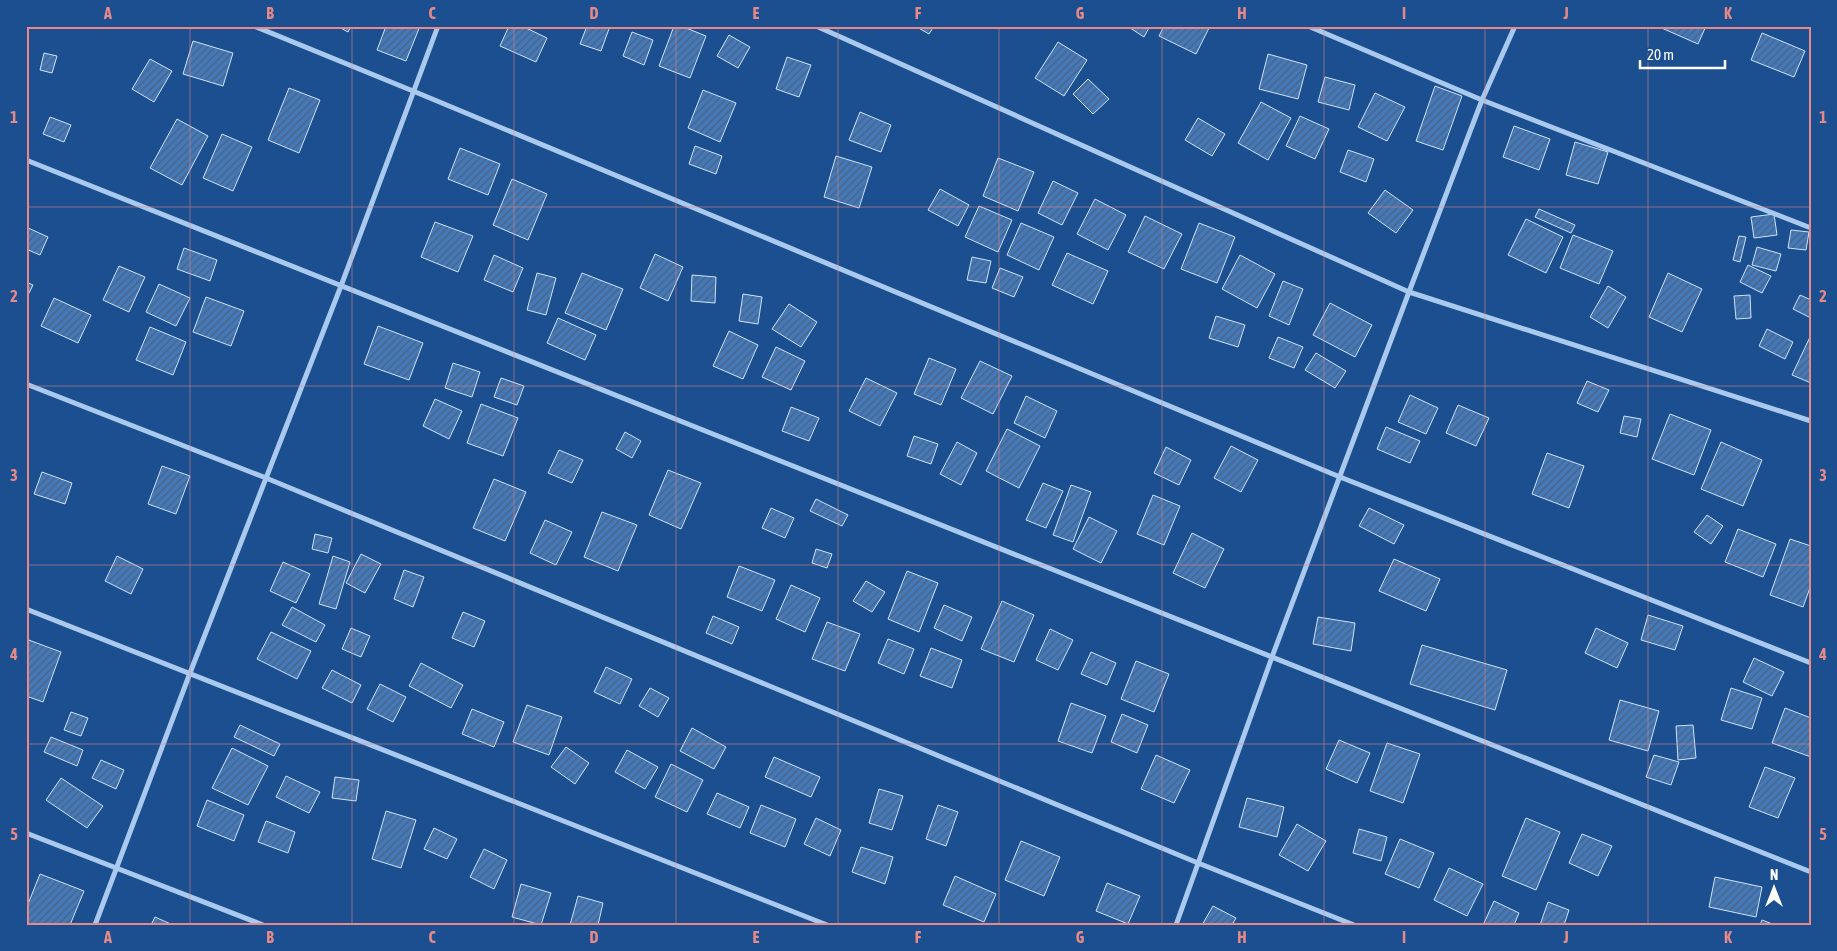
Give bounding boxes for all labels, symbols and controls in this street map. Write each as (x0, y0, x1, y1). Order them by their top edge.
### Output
text: A (103, 4, 112, 22)
text: B (266, 4, 274, 22)
text: C (428, 4, 436, 22)
text: D (590, 4, 599, 22)
text: E (753, 4, 760, 22)
text: F (915, 4, 922, 22)
text: G (1076, 4, 1085, 22)
text: H (1237, 4, 1247, 22)
text: I (1402, 4, 1406, 22)
text: J (1562, 4, 1569, 22)
text: K (1724, 4, 1732, 22)
scale bar (1640, 38, 1724, 70)
text: 20 m (1647, 46, 1674, 63)
text: 1 (10, 108, 18, 126)
text: 1 (1819, 108, 1827, 126)
text: 2 (10, 287, 18, 305)
text: 2 (1819, 287, 1827, 305)
text: 3 (10, 466, 18, 484)
text: 3 (1819, 466, 1827, 484)
text: 4 (9, 645, 18, 663)
text: 4 (1818, 645, 1827, 663)
text: 5 (10, 825, 18, 843)
text: 5 (1819, 825, 1827, 843)
north arrow (1750, 864, 1800, 914)
text: N (1770, 867, 1778, 883)
text: A (103, 928, 112, 946)
text: B (266, 928, 274, 946)
text: C (428, 928, 436, 946)
text: D (590, 928, 599, 946)
text: E (753, 928, 760, 946)
text: F (915, 928, 922, 946)
text: G (1076, 928, 1085, 946)
text: H (1237, 928, 1247, 946)
text: I (1402, 928, 1406, 946)
text: J (1562, 928, 1569, 946)
text: K (1724, 928, 1732, 946)

